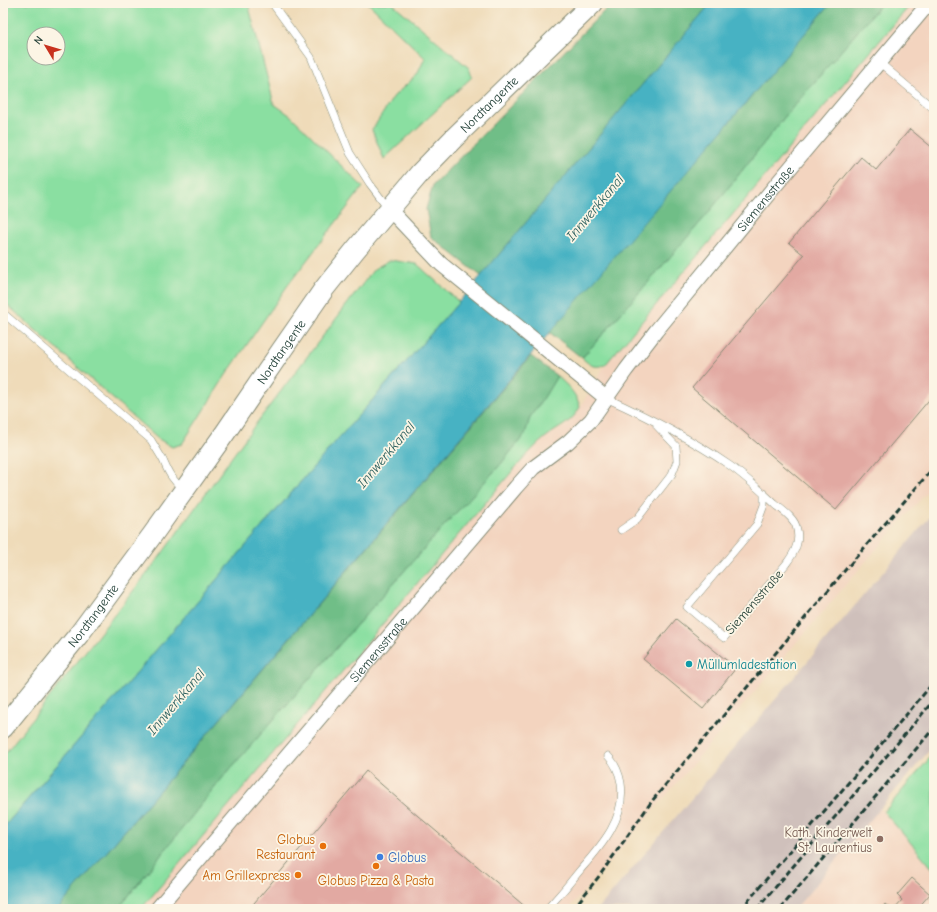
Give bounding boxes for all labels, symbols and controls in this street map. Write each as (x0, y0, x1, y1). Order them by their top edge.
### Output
north arrow (26, 26, 66, 66)
text: N (31, 33, 46, 47)
street label: Nordtangente (457, 72, 521, 136)
street label: Siemensstraße (734, 162, 797, 234)
water label: Innwerkkanal (562, 171, 628, 245)
street label: Nordtangente (253, 316, 308, 387)
water label: Innwerkkanal (353, 418, 419, 492)
street label: Siemensstraße (722, 566, 786, 637)
street label: Nordtangente (64, 581, 121, 650)
street label: Siemensstraße (346, 613, 410, 685)
place label: Müllumladestation (697, 657, 797, 672)
marker: Müllumladestation (684, 659, 694, 669)
water label: Innwerkkanal (143, 665, 209, 739)
place label: Kath. Kinderwelt St. Laurentius (784, 825, 873, 855)
place label: Globus Restaurant (256, 832, 316, 862)
marker: Kath. Kinderwelt St. Laurentius (875, 834, 885, 844)
marker: Globus Restaurant (318, 841, 328, 851)
place label: Globus (388, 850, 426, 865)
marker: Globus (375, 852, 385, 862)
marker: Globus Pizza & Pasta (371, 861, 381, 871)
place label: Am Grillexpress (202, 868, 290, 883)
marker: Am Grillexpress (293, 870, 303, 880)
place label: Globus Pizza & Pasta (318, 873, 434, 888)

